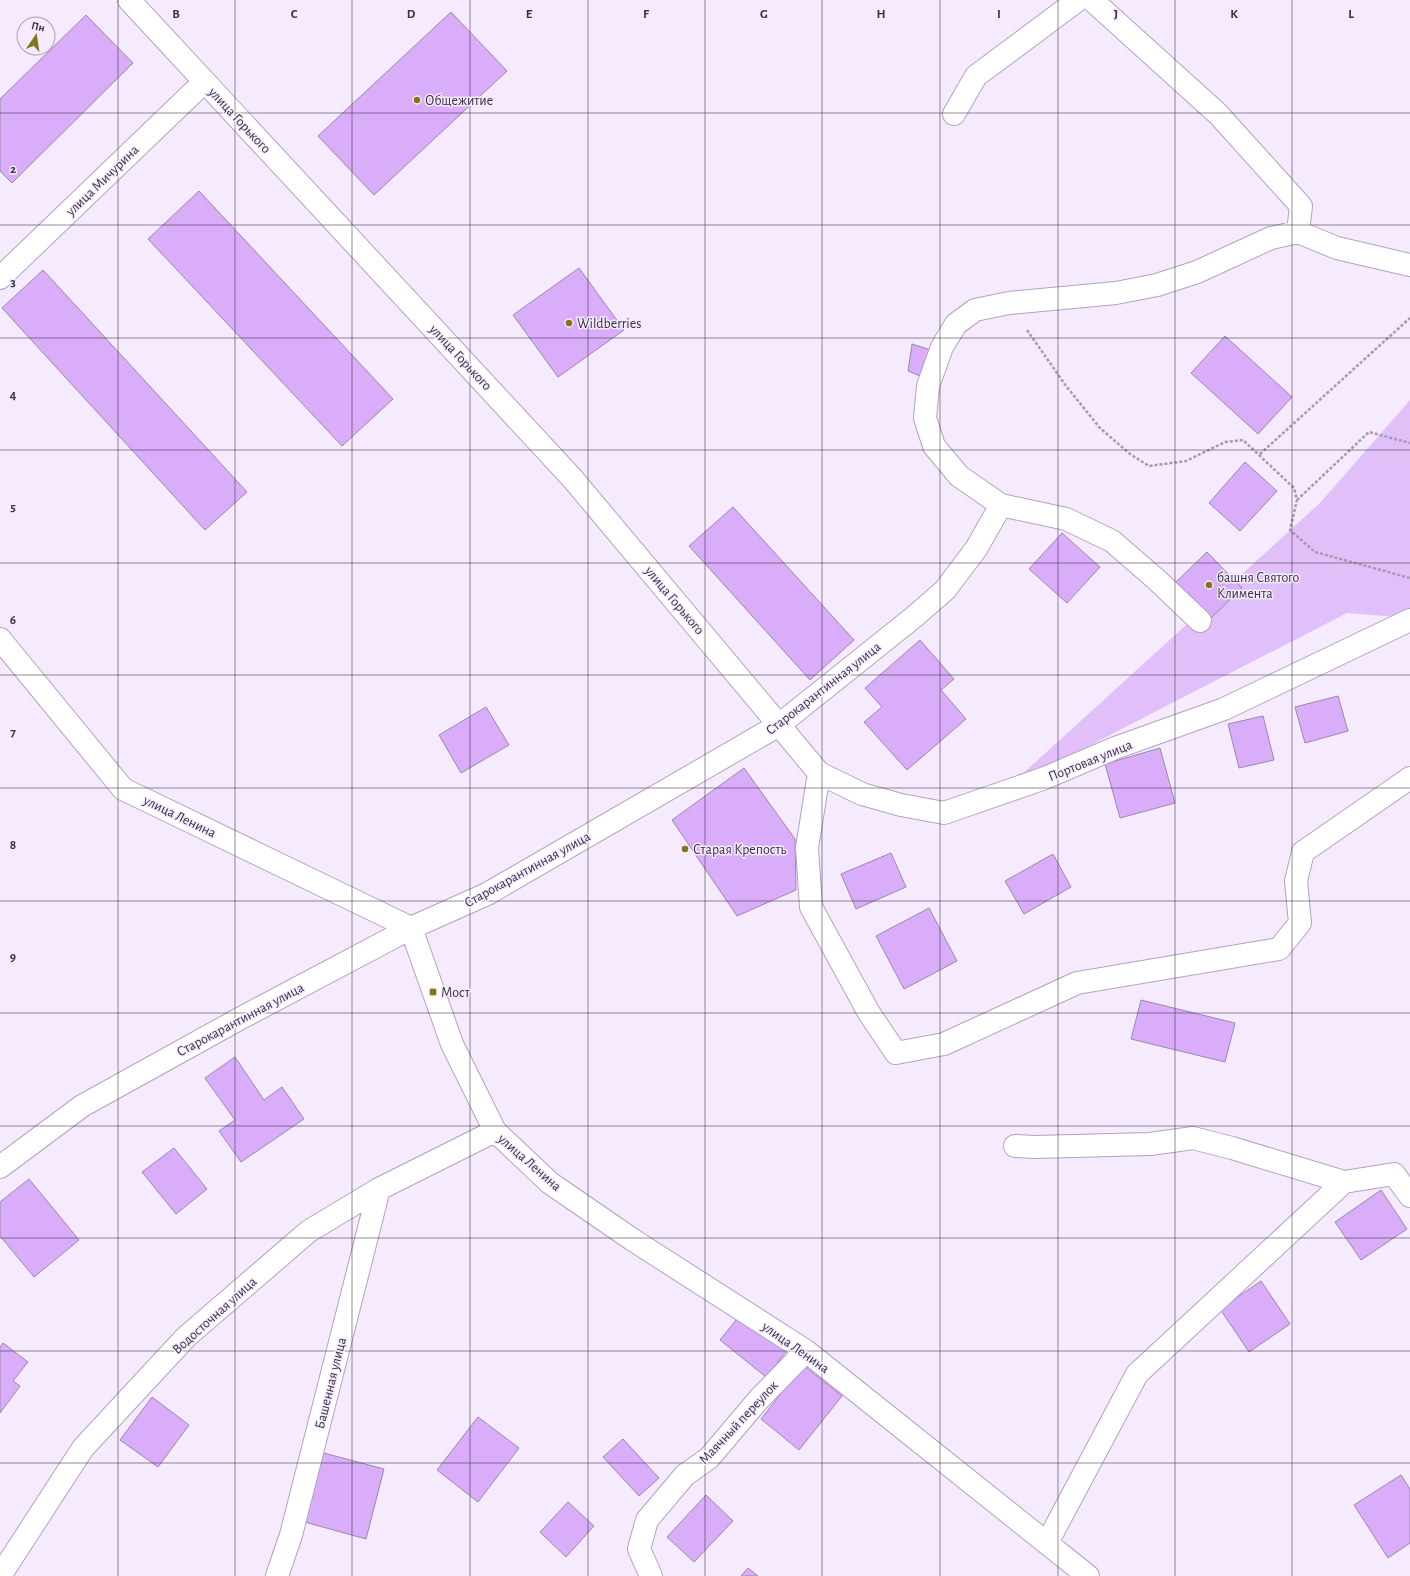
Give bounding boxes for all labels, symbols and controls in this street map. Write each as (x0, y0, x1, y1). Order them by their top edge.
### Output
text: B (172, 8, 180, 21)
text: C (291, 8, 298, 21)
text: D (407, 8, 416, 21)
text: E (526, 8, 533, 21)
text: F (643, 8, 650, 21)
text: G (760, 8, 768, 21)
text: H (876, 8, 886, 21)
text: I (997, 8, 1001, 21)
text: J (1114, 8, 1118, 21)
text: K (1230, 8, 1238, 21)
text: L (1348, 8, 1354, 21)
north arrow (16, 16, 56, 56)
text: Пн (30, 20, 46, 34)
street label: улица Горького (205, 84, 273, 156)
place label: Общежитие (425, 94, 493, 108)
marker: Общежитие (412, 95, 422, 105)
street label: улица Мичурина (63, 142, 142, 219)
text: 2 (10, 163, 16, 176)
text: 3 (10, 276, 16, 289)
place label: Wildberries (577, 317, 641, 331)
marker: Wildberries (564, 318, 574, 328)
street label: улица Горького (426, 321, 494, 393)
text: 4 (10, 389, 17, 402)
text: 5 (10, 501, 16, 514)
street label: улица Горького (641, 563, 707, 638)
place label: башня Святого Климента (1217, 571, 1300, 601)
marker: башня Святого Климента (1204, 580, 1214, 590)
text: 6 (10, 614, 16, 627)
street label: Старокарантинная улица (764, 639, 884, 738)
text: 7 (10, 726, 16, 739)
street label: Портовая улица (1046, 738, 1135, 784)
street label: улица Ленина (140, 793, 219, 841)
street label: Старокарантинная улица (462, 829, 593, 910)
text: 8 (10, 839, 16, 852)
place label: Старая Крепость (693, 843, 786, 857)
marker: Старая Крепость (680, 844, 690, 854)
text: 9 (10, 951, 16, 964)
street label: Старокарантинная улица (175, 980, 307, 1059)
place label: Мост (441, 986, 471, 1000)
marker: Мост (428, 987, 438, 997)
street label: улица Ленина (494, 1131, 564, 1194)
street label: Водосточная улица (170, 1274, 260, 1357)
street label: улица Ленина (758, 1319, 832, 1376)
street label: Башенная улица (313, 1335, 349, 1430)
street label: Маячный переулок (697, 1378, 781, 1467)

